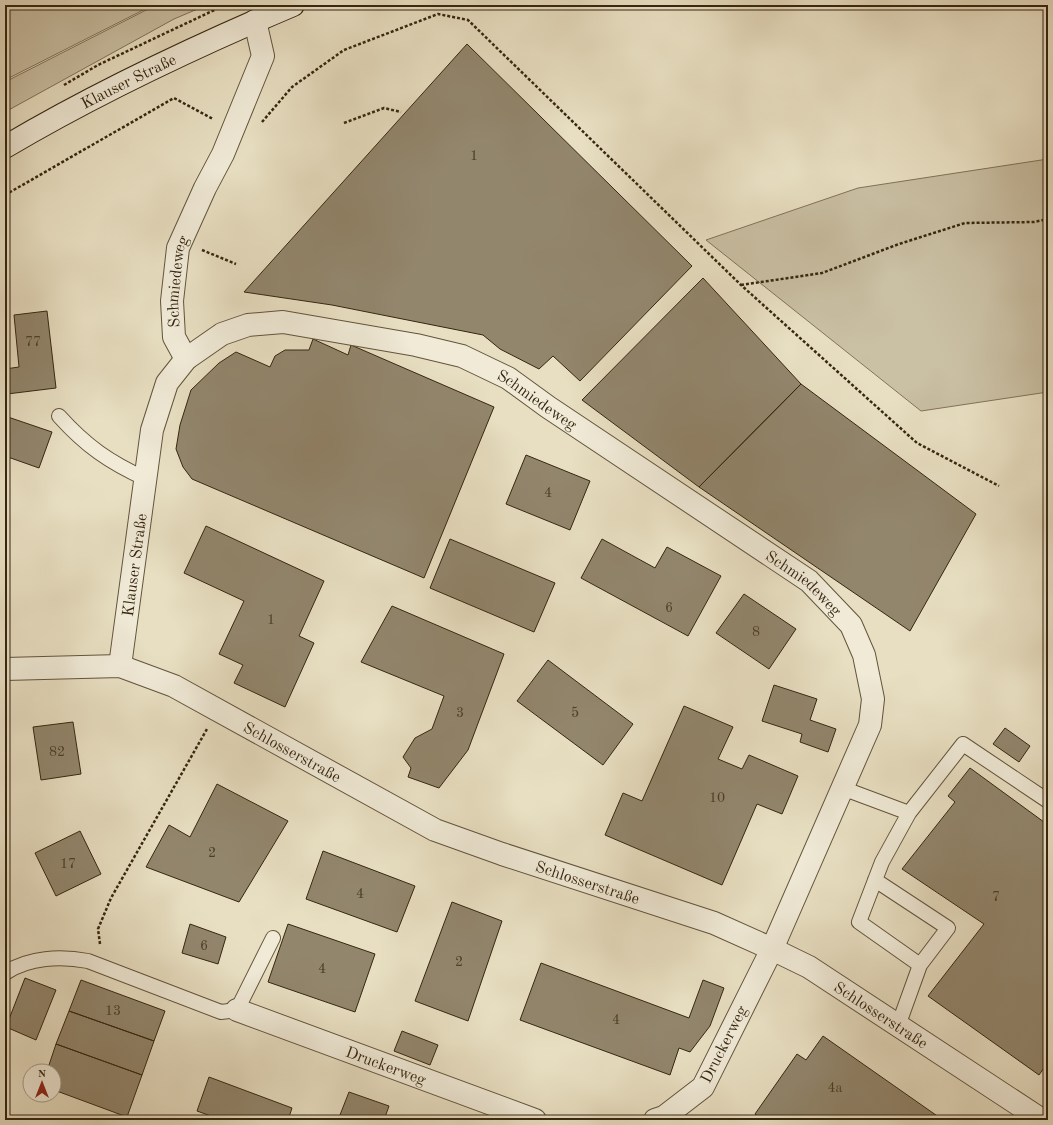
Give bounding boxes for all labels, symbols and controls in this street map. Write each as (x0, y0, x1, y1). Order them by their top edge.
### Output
street label: Klauser Straße (79, 52, 179, 113)
house number: 1 (470, 149, 478, 163)
street label: Schmiedeweg (166, 233, 193, 328)
house number: 77 (25, 335, 41, 349)
street label: Schmiedeweg (494, 368, 579, 434)
house number: 4 (544, 486, 552, 500)
street label: Klauser Straße (121, 513, 151, 618)
street label: Schmiedeweg (762, 548, 844, 620)
house number: 6 (665, 601, 673, 615)
house number: 1 (267, 613, 275, 627)
house number: 8 (752, 625, 760, 639)
house number: 3 (456, 706, 464, 720)
house number: 5 (571, 706, 579, 720)
street label: Schlosserstraße (240, 720, 343, 786)
house number: 82 (49, 745, 65, 759)
house number: 10 (709, 791, 725, 805)
house number: 2 (208, 846, 216, 860)
house number: 17 (60, 857, 76, 871)
street label: Schlosserstraße (533, 859, 641, 908)
house number: 4 (356, 887, 364, 901)
house number: 7 (992, 890, 1000, 904)
house number: 6 (200, 939, 208, 953)
house number: 2 (455, 955, 463, 969)
house number: 4 (318, 962, 326, 976)
street label: Schlosserstraße (830, 980, 930, 1053)
street label: Druckerweg (698, 1003, 751, 1086)
house number: 13 (105, 1004, 121, 1018)
house number: 4 (612, 1013, 620, 1027)
street label: Druckerweg (343, 1045, 428, 1089)
north arrow (22, 1063, 62, 1103)
text: N (38, 1069, 47, 1080)
house number: 4a (827, 1081, 843, 1095)

